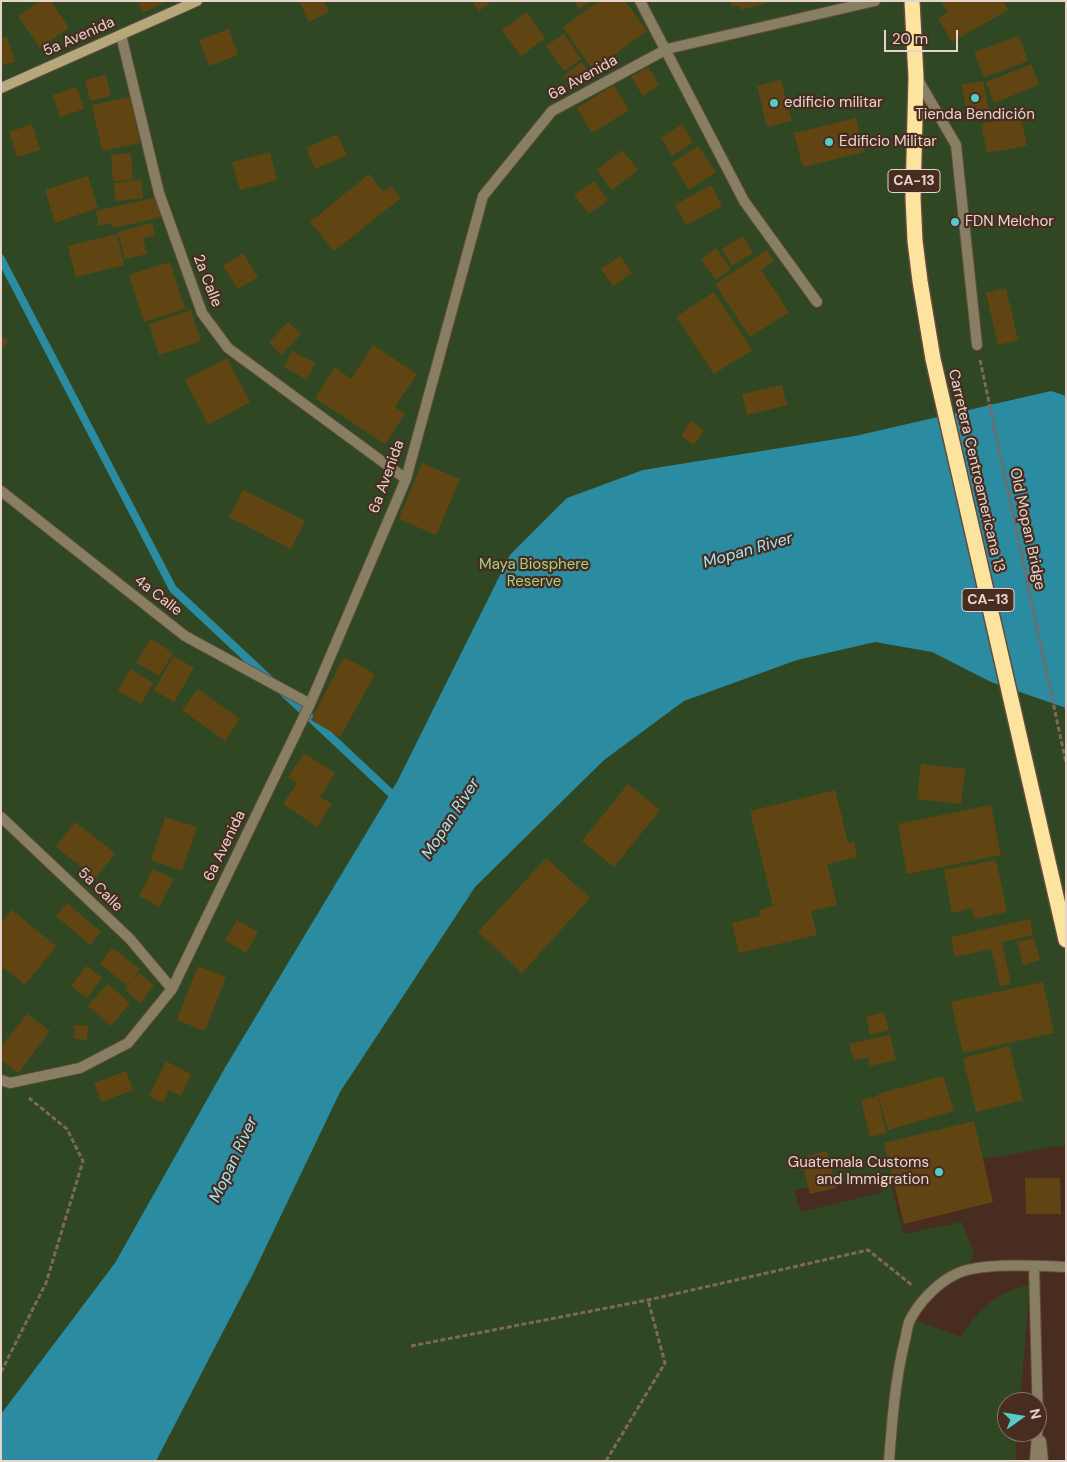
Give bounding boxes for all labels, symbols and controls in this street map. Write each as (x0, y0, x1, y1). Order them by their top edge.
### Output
street label: 5a Avenida (40, 13, 118, 61)
scale bar (887, 20, 961, 52)
text: 20 m (892, 29, 928, 49)
street label: 6a Avenida (545, 52, 621, 104)
marker: Tienda Bendición (969, 92, 981, 104)
place label: edificio militar (784, 94, 883, 112)
marker: edificio militar (768, 97, 780, 109)
place label: Tienda Bendición (915, 106, 1035, 124)
place label: Edificio Militar (839, 133, 937, 151)
marker: Edificio Militar (823, 136, 835, 148)
road number: CA-13 (888, 170, 940, 192)
place label: FDN Melchor (965, 213, 1054, 231)
marker: FDN Melchor (949, 216, 961, 228)
street label: 2a Calle (189, 252, 225, 310)
street label: Carretera Centroamericana 13 (944, 368, 1008, 574)
street label: 6a Avenida (365, 438, 409, 516)
street label: Old Mopan Bridge (1005, 466, 1049, 592)
water label: Mopan River (701, 529, 795, 573)
park label: Maya Biosphere Reserve (479, 556, 589, 591)
street label: 4a Calle (131, 572, 185, 620)
road number: CA-13 (962, 588, 1014, 612)
water label: Mopan River (418, 775, 484, 863)
street label: 6a Avenida (200, 808, 250, 884)
street label: 5a Calle (74, 864, 126, 916)
water label: Mopan River (206, 1114, 262, 1206)
place label: Guatemala Customs and Immigration (788, 1154, 929, 1189)
marker: Guatemala Customs and Immigration (933, 1166, 945, 1178)
north arrow (997, 1392, 1047, 1442)
text: N (1026, 1407, 1046, 1421)

